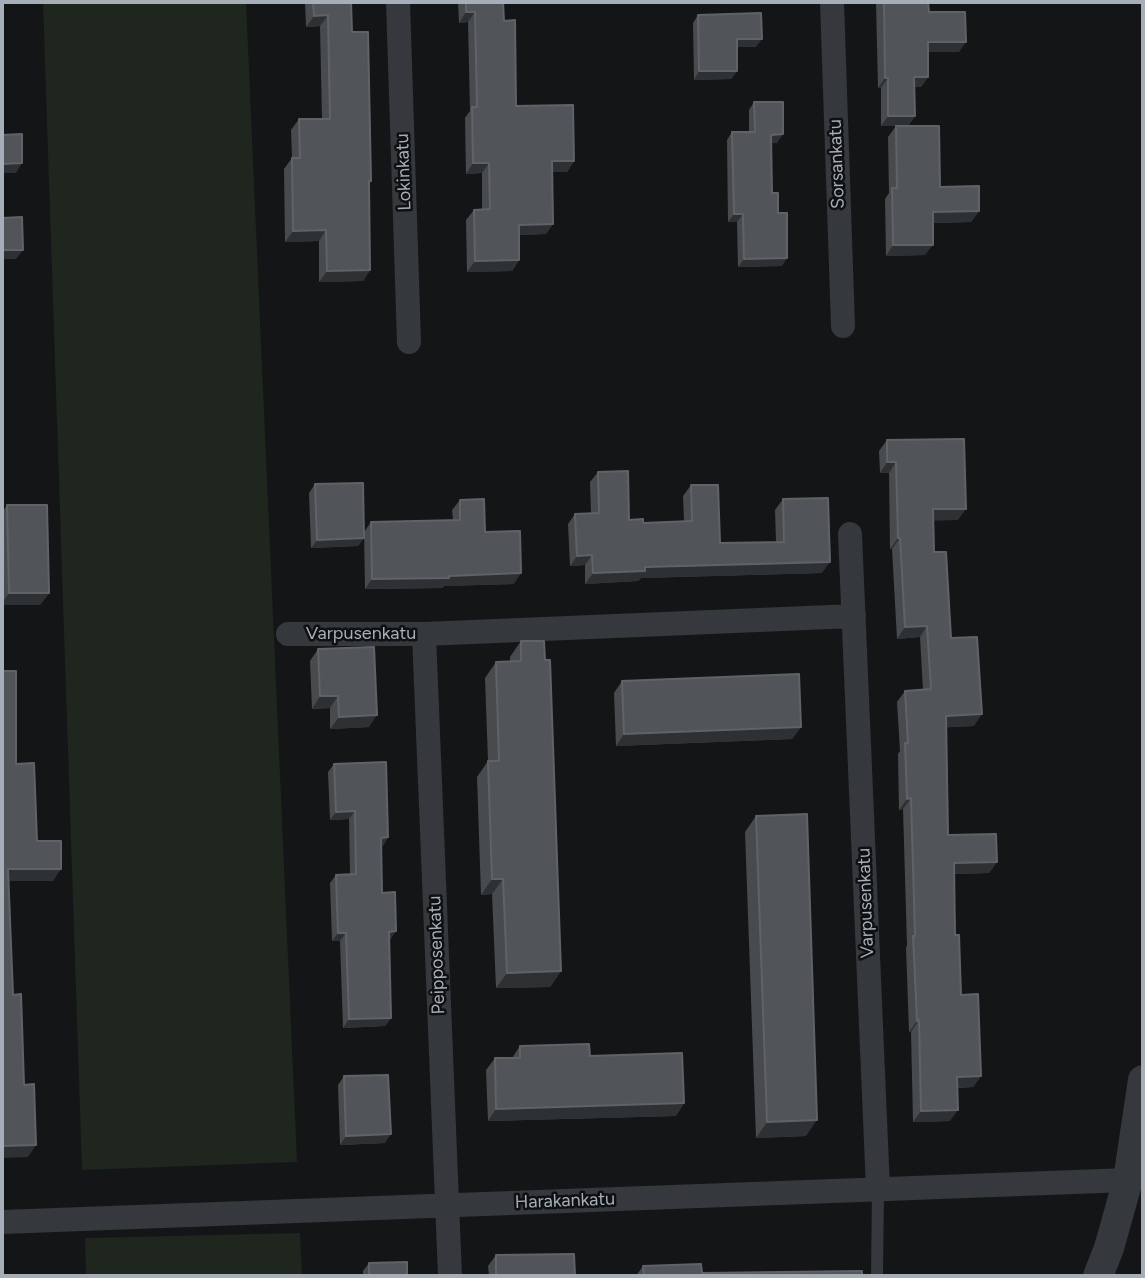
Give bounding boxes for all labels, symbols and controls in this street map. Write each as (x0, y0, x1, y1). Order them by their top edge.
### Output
street label: Sorsankatu (825, 119, 849, 209)
street label: Lokinkatu (392, 133, 416, 211)
street label: Varpusenkatu (306, 623, 416, 645)
street label: Varpusenkatu (853, 847, 879, 959)
street label: Peipposenkatu (424, 895, 450, 1015)
street label: Harakankatu (515, 1188, 615, 1214)

